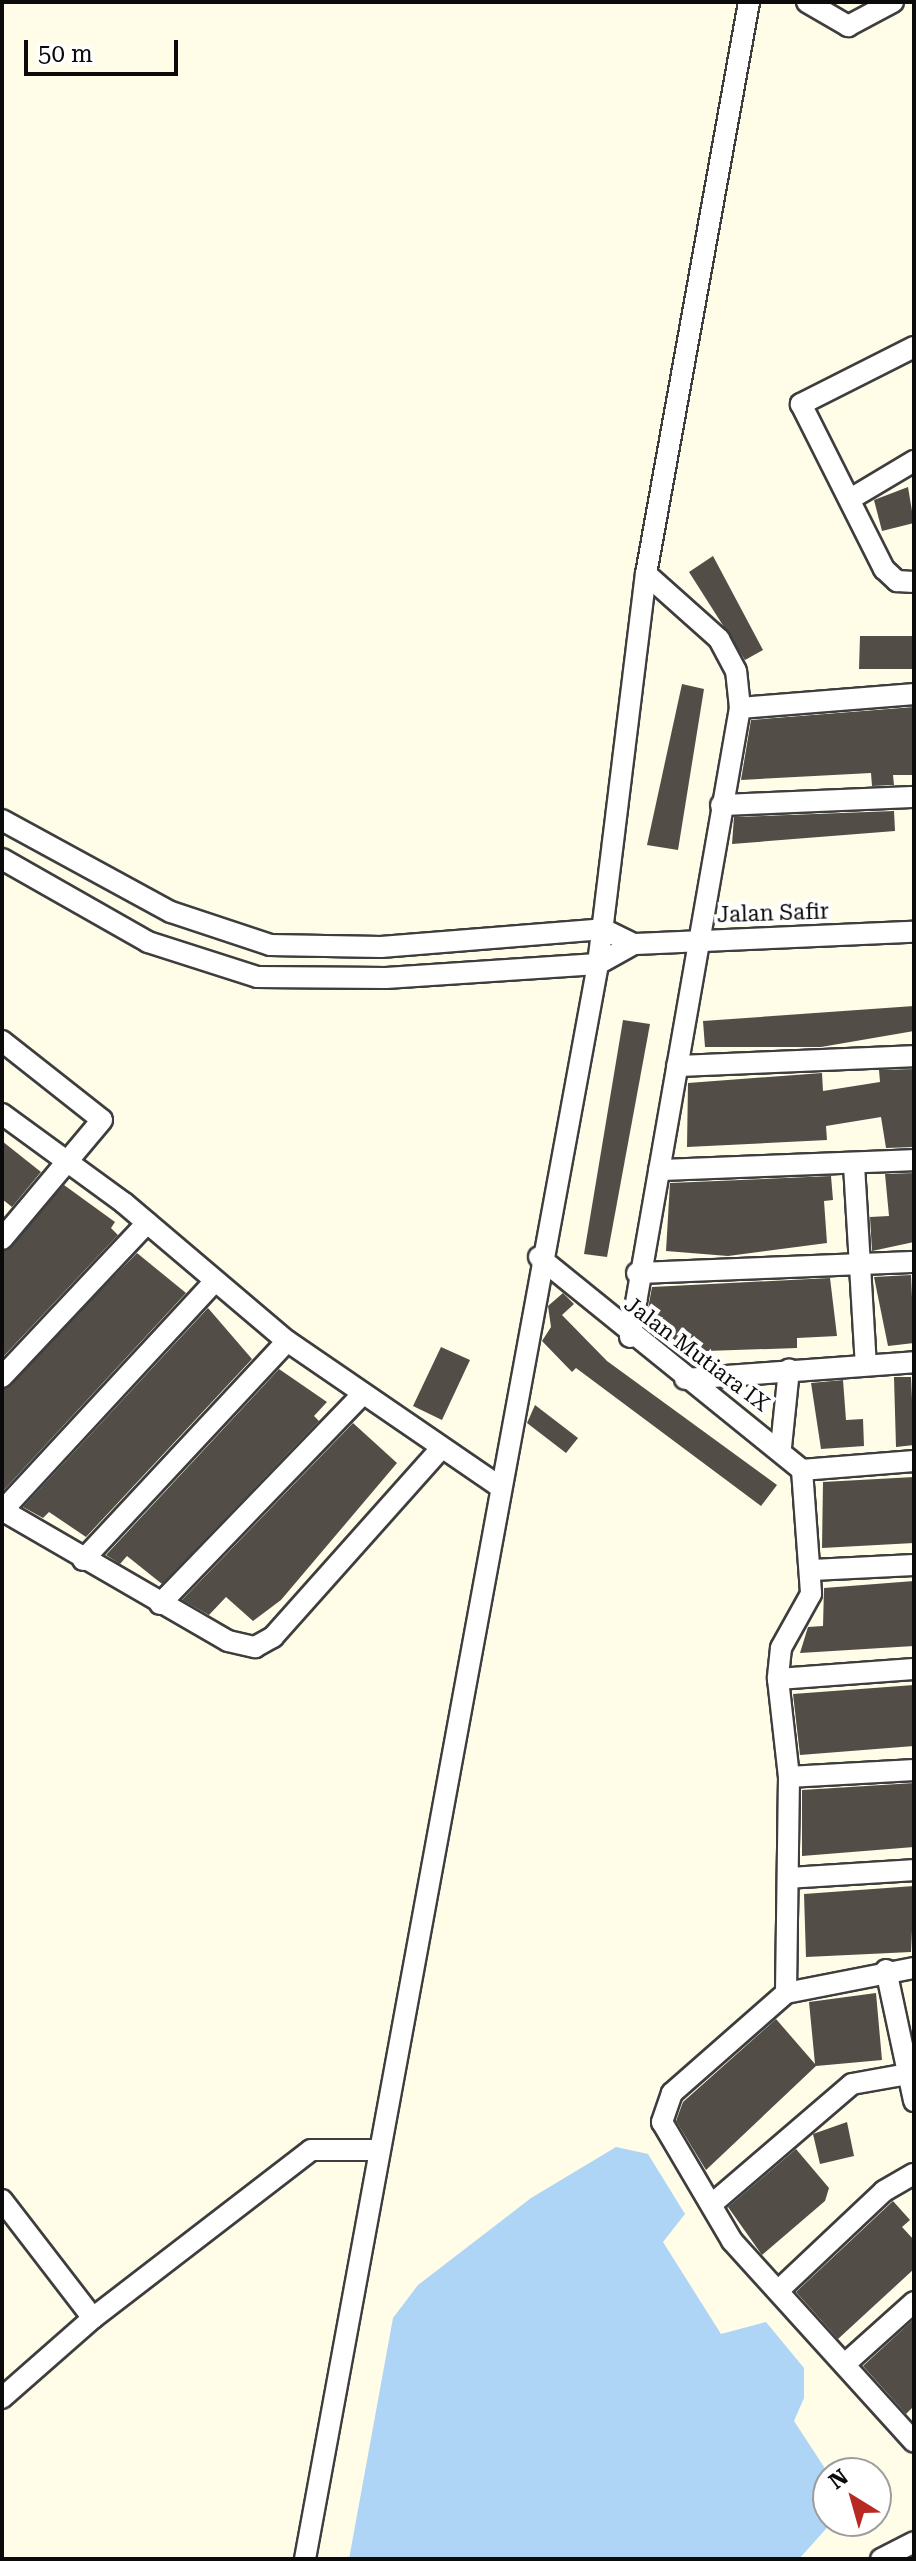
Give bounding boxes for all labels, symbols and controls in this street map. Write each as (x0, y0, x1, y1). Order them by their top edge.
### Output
scale bar (28, 24, 182, 74)
text: 50 m (38, 40, 93, 68)
street label: Jalan Safir (717, 898, 829, 928)
street label: Jalan Mutiara IX (619, 1291, 775, 1417)
north arrow (812, 2457, 892, 2537)
text: N (824, 2464, 853, 2494)

